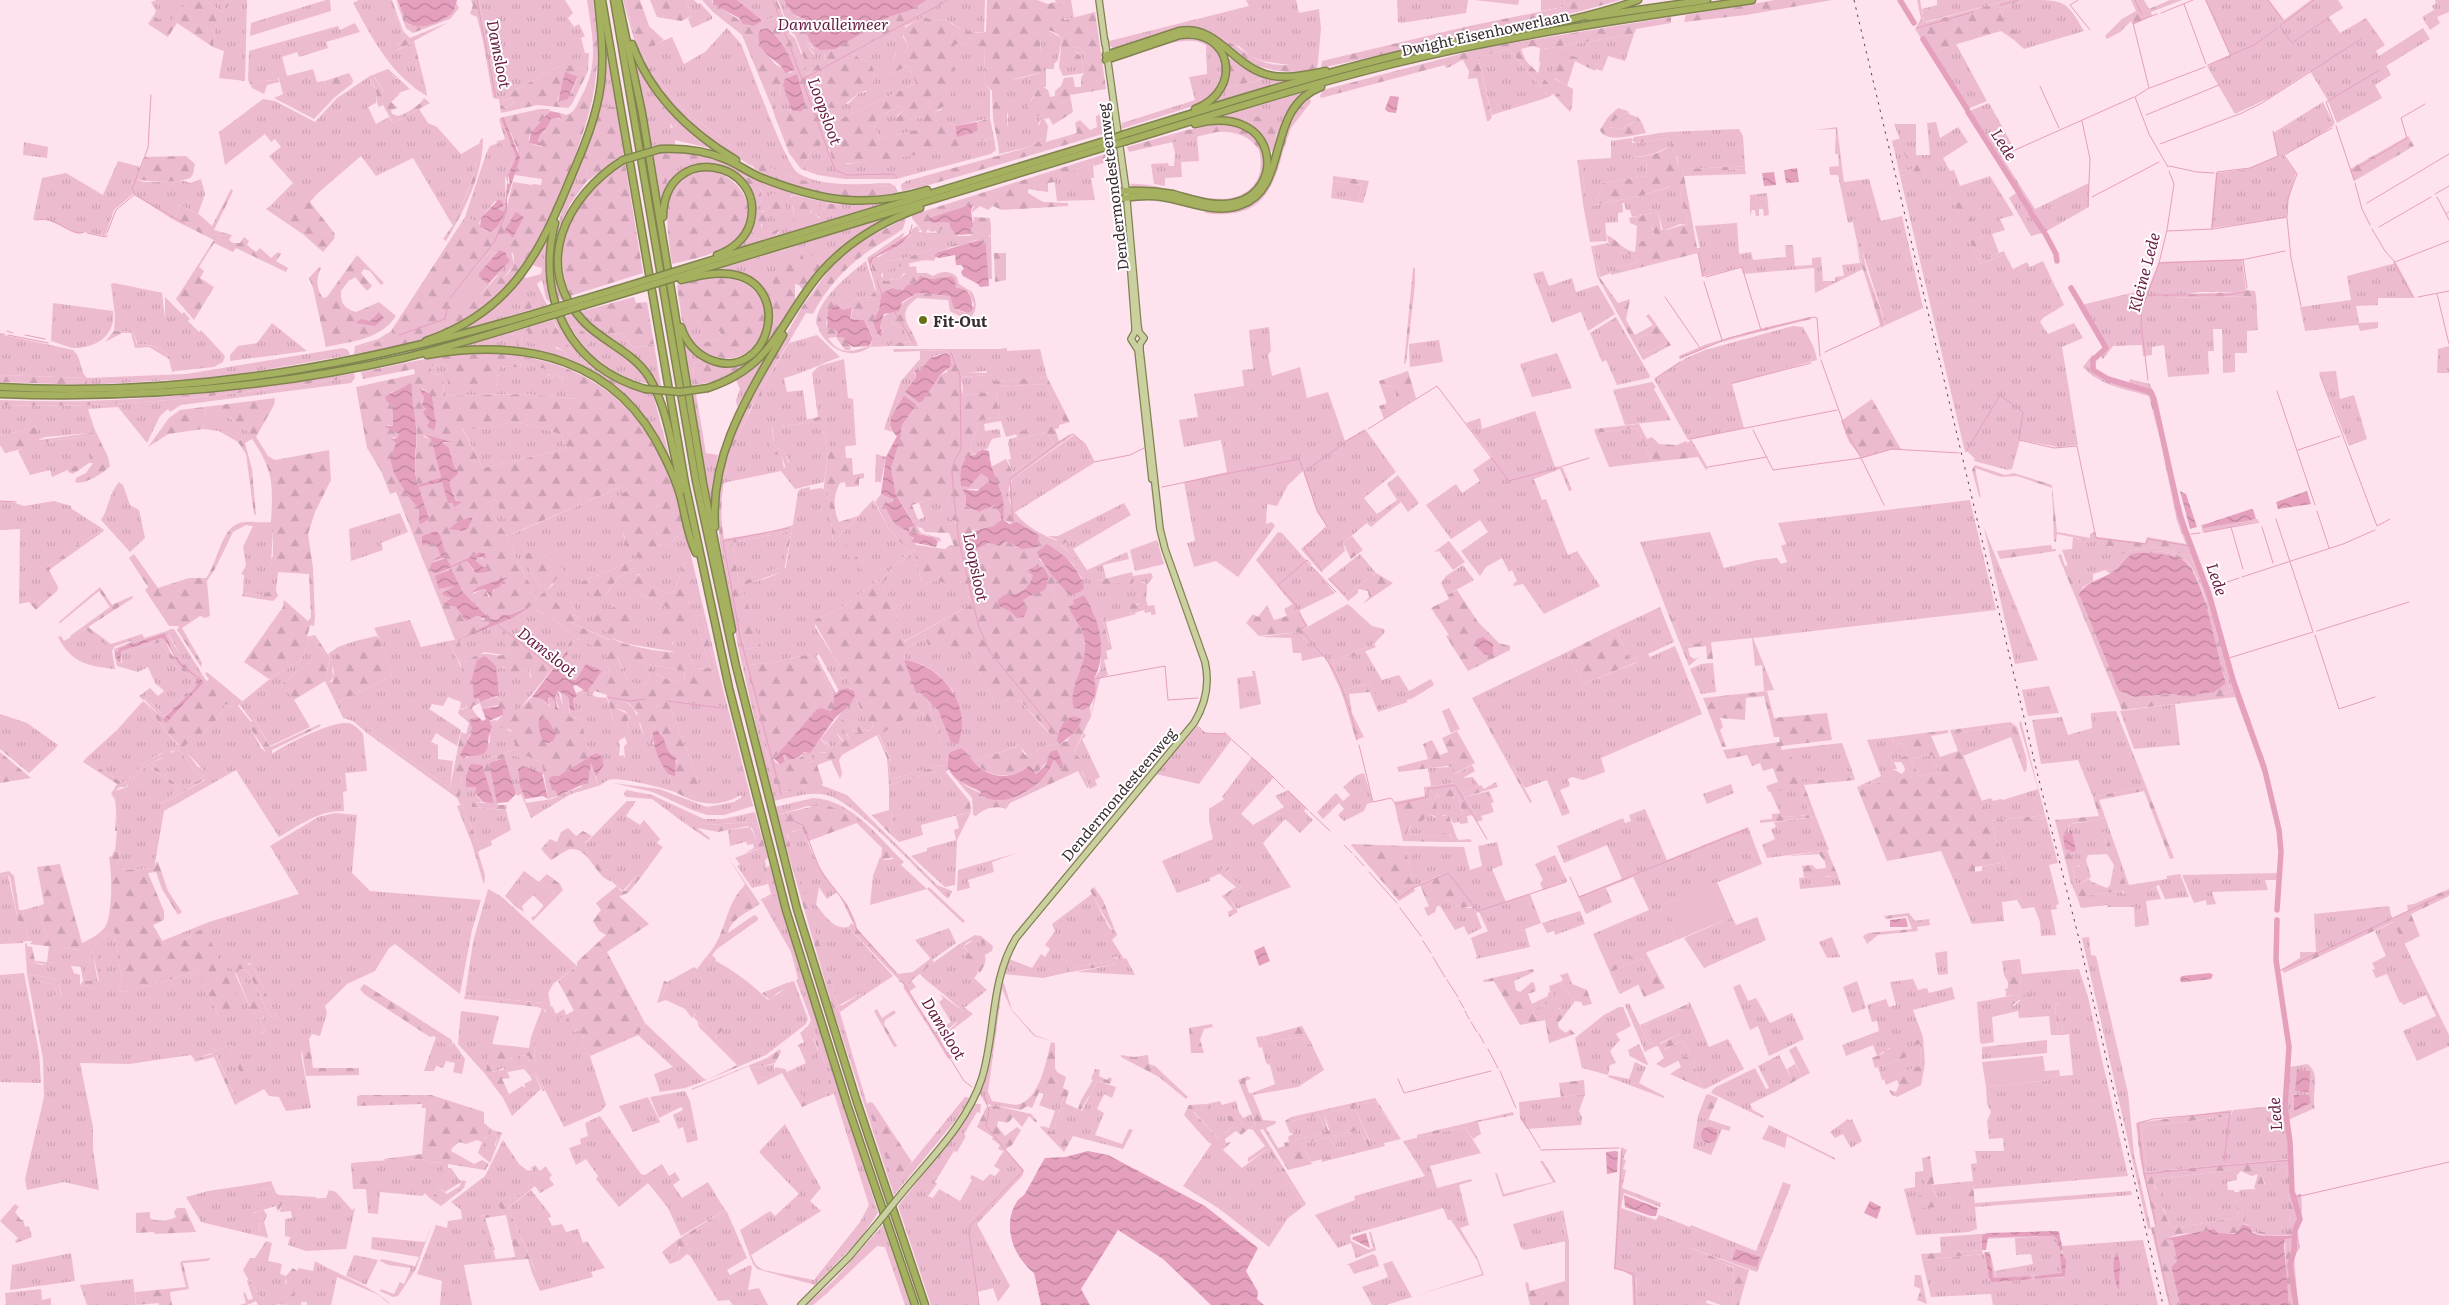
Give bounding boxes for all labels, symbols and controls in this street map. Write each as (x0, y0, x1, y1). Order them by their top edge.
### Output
street label: Dwight Eisenhowerlaan (1399, 3, 1571, 61)
water label: Damvalleimeer (777, 11, 889, 35)
water label: Damsloot (482, 18, 519, 91)
water label: Loopsloot (803, 74, 849, 148)
street label: Dendermondesteenweg (1090, 101, 1134, 272)
water label: Lede (1986, 123, 2024, 165)
water label: Kleine Lede (2121, 230, 2165, 314)
place label: Fit-Out (933, 309, 988, 332)
marker: Fit-Out (917, 314, 929, 326)
water label: Loopsloot (958, 530, 996, 604)
water label: Lede (2201, 559, 2235, 599)
water label: Damsloot (513, 620, 583, 682)
street label: Dendermondesteenweg (1055, 722, 1181, 866)
water label: Damsloot (917, 992, 973, 1064)
water label: Lede (2261, 1096, 2287, 1132)

